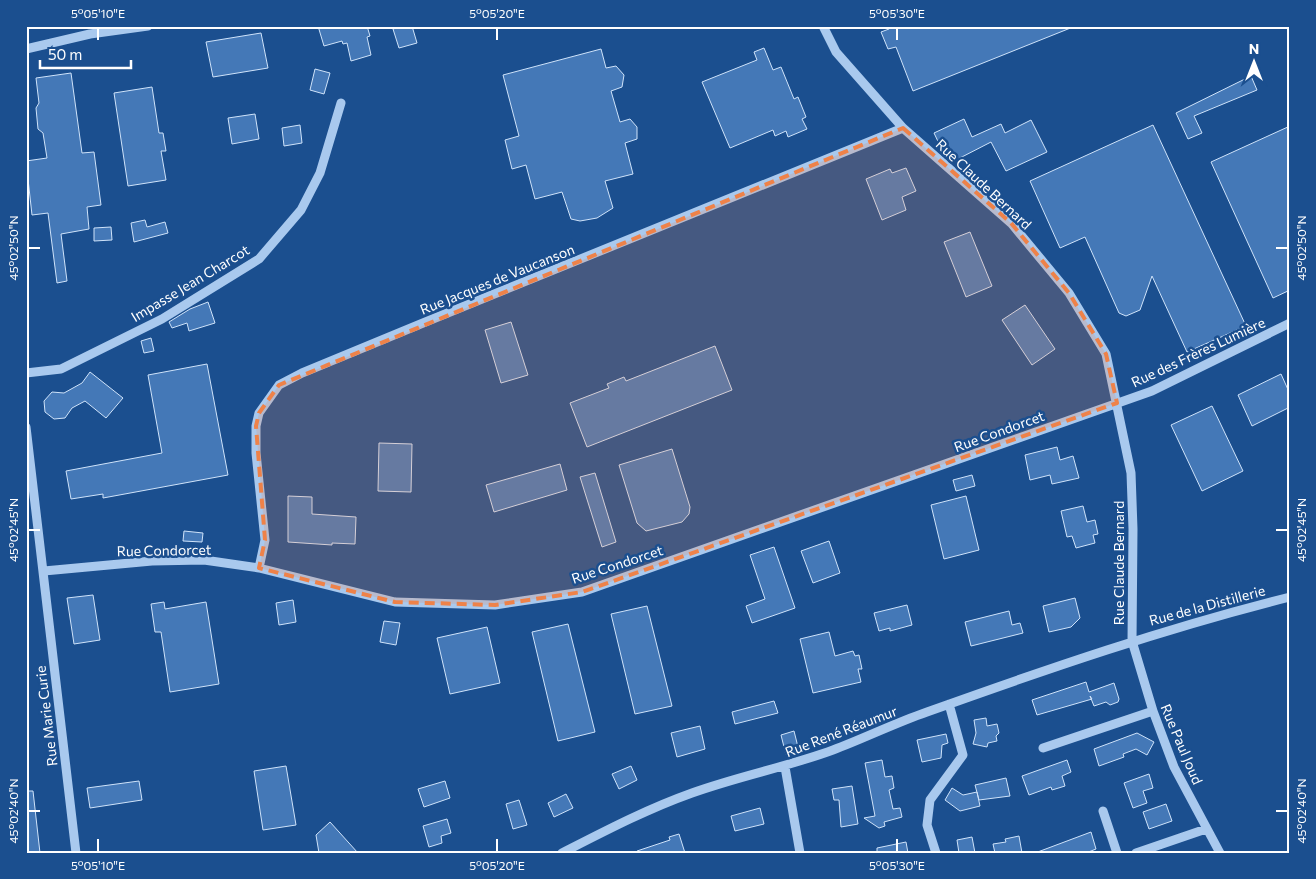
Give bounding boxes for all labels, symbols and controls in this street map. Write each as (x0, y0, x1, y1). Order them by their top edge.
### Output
text: 5°05'10"E (71, 6, 125, 20)
text: 5°05'20"E (469, 6, 525, 20)
text: 5°05'30"E (869, 6, 925, 20)
scale bar (40, 38, 131, 70)
north arrow (1228, 38, 1278, 88)
text: N (1249, 40, 1259, 57)
text: 50 m (48, 45, 82, 63)
street label: Rue Claude Bernard (933, 135, 1035, 233)
text: 45°02'50"N (6, 216, 20, 280)
text: 45°02'50"N (1294, 216, 1308, 280)
street label: Rue Jacques de Vaucanson (417, 240, 577, 318)
street label: Impasse Jean Charcot (128, 241, 253, 325)
street label: Rue des Frères Lumière (1128, 313, 1268, 391)
street label: Rue Condorcet (951, 407, 1047, 455)
text: 45°02'45"N (6, 498, 20, 562)
text: 45°02'45"N (1294, 498, 1308, 562)
street label: Rue Claude Bernard (1110, 501, 1127, 625)
street label: Rue Condorcet (116, 541, 212, 559)
street label: Rue Condorcet (569, 541, 665, 587)
street label: Rue de la Distillerie (1147, 581, 1267, 629)
street label: Rue Marie Curie (31, 665, 61, 767)
street label: Rue Paul Joud (1157, 701, 1207, 787)
street label: Rue René Réaumur (783, 702, 900, 760)
text: 45°02'40"N (6, 778, 20, 844)
text: 45°02'40"N (1294, 778, 1308, 844)
text: 5°05'10"E (71, 858, 125, 872)
text: 5°05'20"E (469, 858, 525, 872)
text: 5°05'30"E (869, 858, 925, 872)

